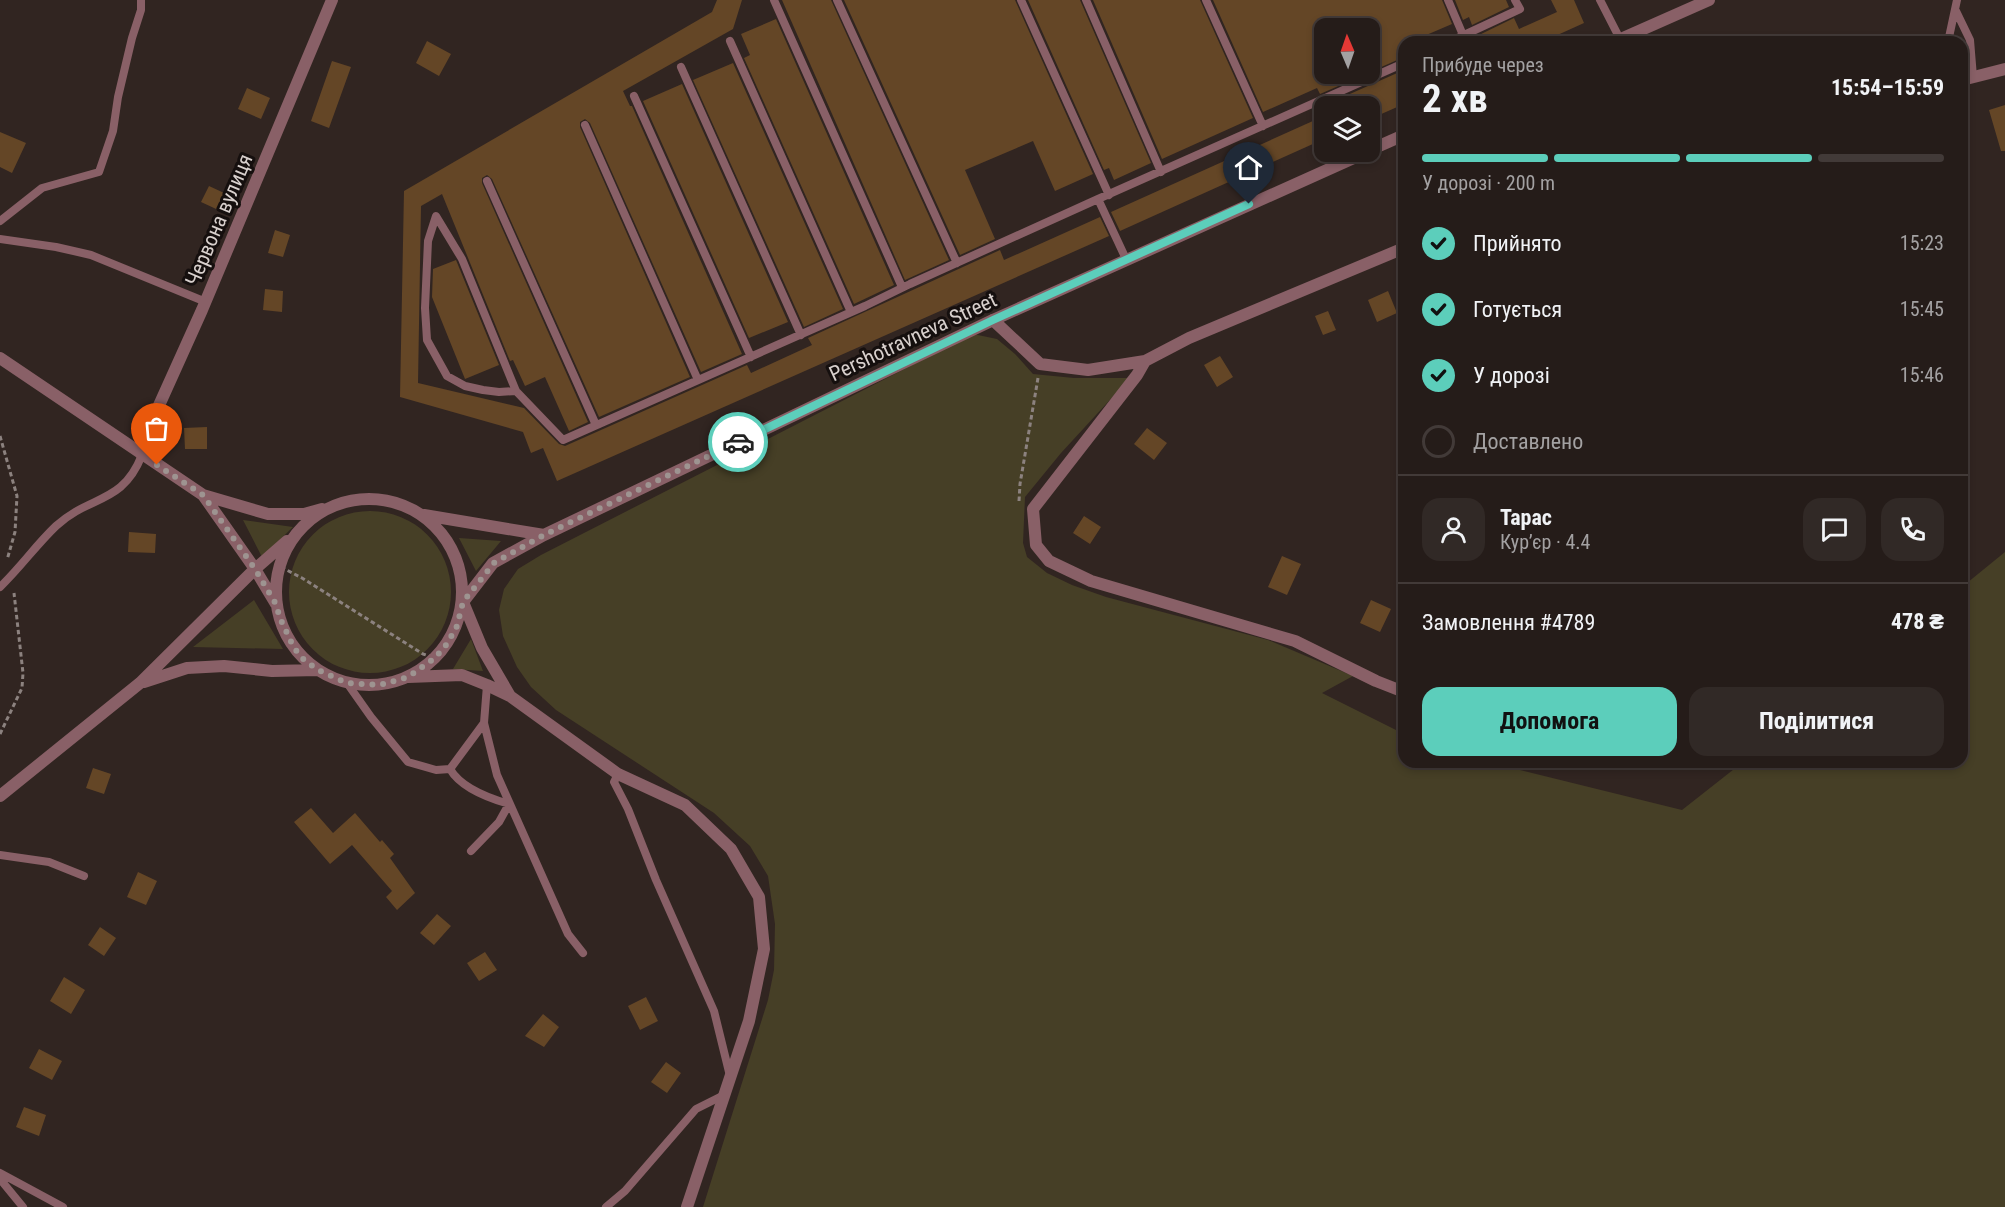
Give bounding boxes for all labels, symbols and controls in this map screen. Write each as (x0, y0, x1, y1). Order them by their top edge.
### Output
north arrow (1314, 18, 1380, 84)
map controls (1314, 18, 1380, 162)
text: Прибуде через (1422, 53, 1544, 77)
text: 15:54–15:59 (1831, 75, 1944, 100)
text: 2 хв (1422, 76, 1488, 122)
button: layers (1314, 96, 1380, 162)
pin (1223, 142, 1274, 204)
street label: Червона вулиця (180, 150, 258, 290)
icon: home (1232, 151, 1265, 184)
text: У дорозі · 200 m (1422, 171, 1555, 195)
icon: check (1422, 227, 1455, 260)
text: Прийнято (1473, 231, 1562, 256)
text: 15:23 (1900, 231, 1944, 255)
street label: Pershotravneva Street (825, 288, 1001, 386)
icon: check (1422, 293, 1455, 326)
text: Готується (1473, 297, 1562, 322)
text: 15:45 (1900, 297, 1944, 321)
icon: check (1422, 359, 1455, 392)
text: У дорозі (1473, 363, 1550, 388)
text: 15:46 (1900, 363, 1944, 387)
pin (131, 403, 182, 465)
icon: bag (140, 412, 173, 445)
courier (708, 412, 768, 472)
icon: car (722, 426, 755, 459)
text: Доставлено (1473, 429, 1583, 454)
button: person (1422, 498, 1485, 561)
button: chat (1803, 498, 1866, 561)
button: phone (1881, 498, 1944, 561)
text: Тарас (1500, 505, 1552, 530)
text: Кур’єр · 4.4 (1500, 530, 1590, 554)
text: 478 ₴ (1891, 609, 1944, 634)
text: Замовлення #4789 (1422, 610, 1595, 635)
button: Допомога (1422, 687, 1677, 756)
button: Поділитися (1689, 687, 1944, 756)

